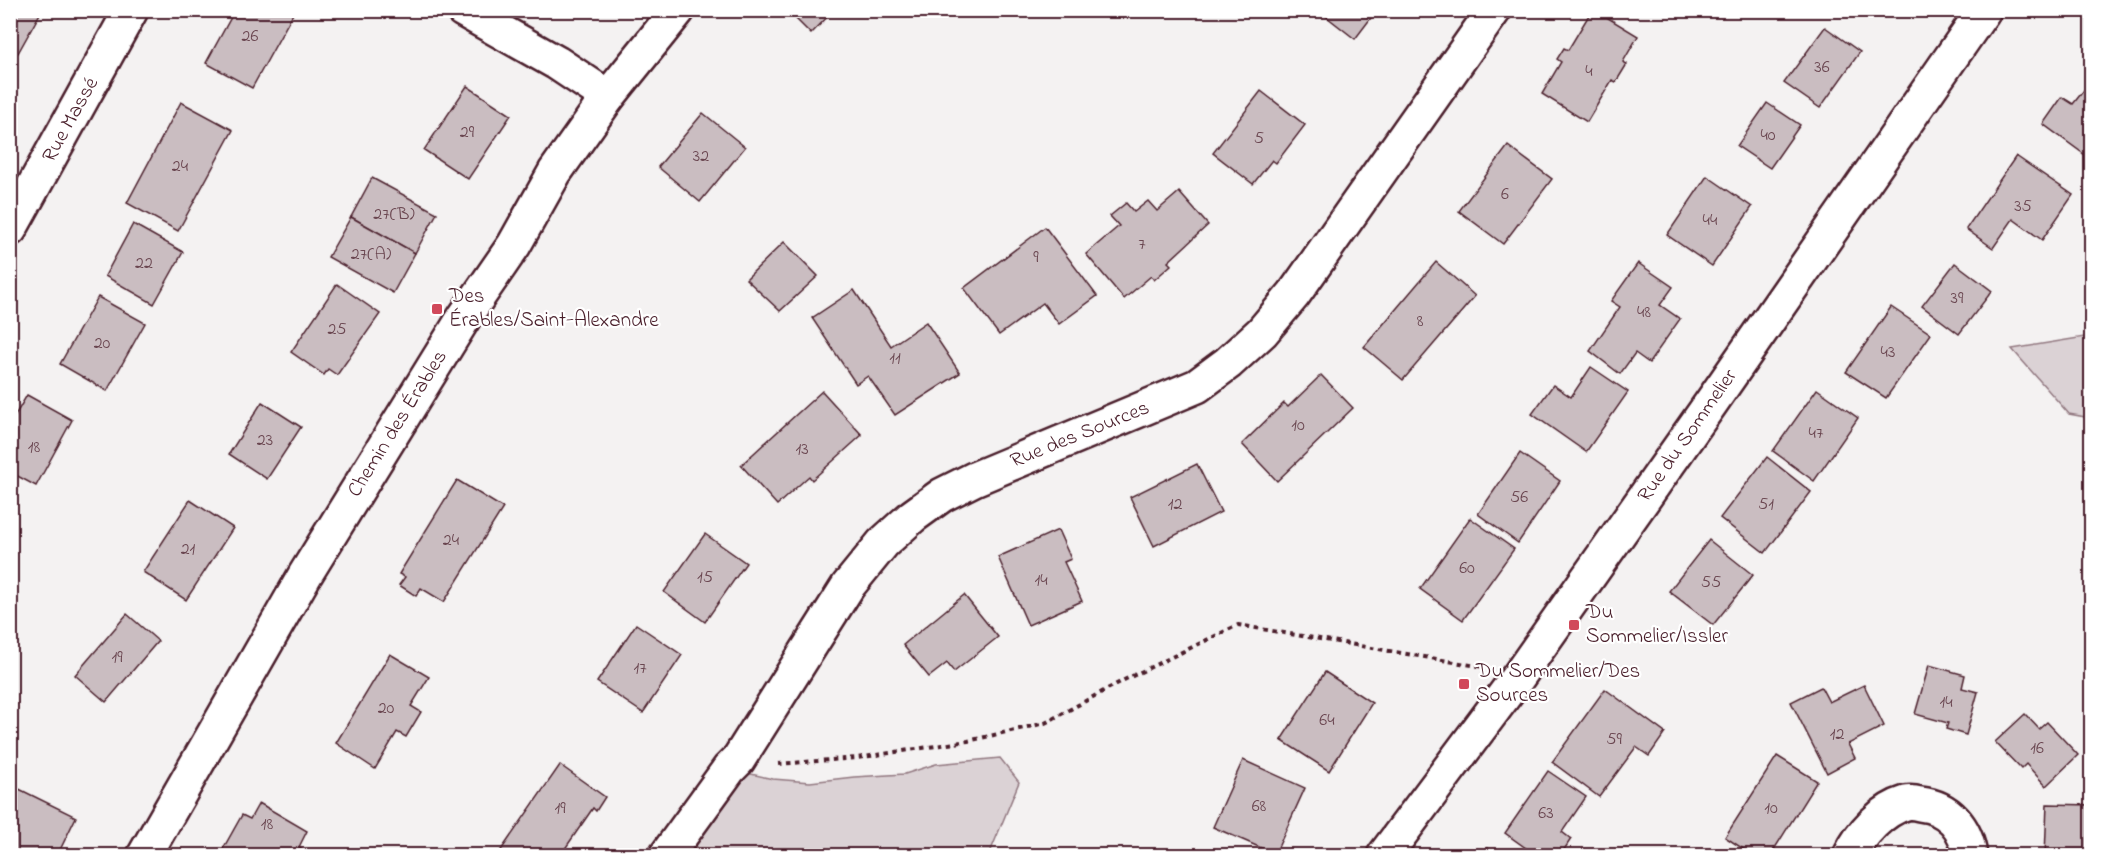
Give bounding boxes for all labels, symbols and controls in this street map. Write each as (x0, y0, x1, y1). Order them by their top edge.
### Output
house number: 26 (242, 24, 259, 50)
house number: 36 (1814, 55, 1830, 81)
house number: 4 (1585, 59, 1593, 85)
street label: Rue Massé (35, 72, 107, 168)
house number: 29 (460, 120, 475, 146)
house number: 40 (1760, 123, 1776, 149)
house number: 5 (1254, 126, 1264, 152)
house number: 32 (693, 144, 709, 170)
house number: 24 (172, 154, 189, 180)
house number: 6 (1501, 182, 1509, 208)
house number: 35 (2014, 194, 2032, 220)
house number: 27(B) (373, 202, 415, 228)
house number: 44 (1703, 208, 1718, 234)
house number: 7 (1138, 232, 1146, 258)
house number: 27(A) (351, 242, 391, 268)
house number: 9 (1033, 245, 1039, 271)
house number: 22 (135, 251, 153, 277)
place label: Des Érables/Saint-Alexandre (448, 282, 659, 336)
house number: 39 (1951, 286, 1964, 312)
house number: 48 (1637, 300, 1651, 326)
marker: Des Érables/Saint-Alexandre (430, 302, 444, 316)
house number: 8 (1417, 309, 1424, 335)
house number: 25 (327, 317, 347, 343)
house number: 20 (94, 331, 111, 357)
house number: 43 (1881, 340, 1895, 366)
street label: Chemin des Érables (341, 345, 455, 503)
house number: 11 (889, 346, 901, 372)
street label: Rue du Sommelier (1631, 363, 1746, 509)
street label: Rue des Sources (1006, 393, 1154, 477)
house number: 10 (1291, 413, 1305, 439)
house number: 47 (1809, 421, 1824, 447)
house number: 23 (257, 428, 273, 454)
house number: 18 (28, 435, 40, 461)
house number: 13 (795, 437, 809, 463)
house number: 56 (1510, 485, 1528, 511)
house number: 12 (1168, 492, 1182, 518)
house number: 51 (1758, 492, 1774, 518)
house number: 24 (443, 528, 460, 554)
house number: 21 (181, 537, 196, 563)
house number: 60 (1459, 556, 1475, 582)
house number: 15 (697, 565, 713, 591)
house number: 14 (1034, 568, 1048, 594)
house number: 55 (1701, 570, 1721, 596)
place label: Du Sommelier/Issler (1585, 598, 1728, 652)
marker: Du Sommelier/Issler (1567, 618, 1581, 632)
house number: 19 (111, 645, 123, 671)
house number: 17 (633, 656, 647, 682)
place label: Du Sommelier/Des Sources (1475, 657, 1640, 711)
marker: Du Sommelier/Des Sources (1457, 677, 1471, 691)
house number: 14 (1939, 690, 1953, 716)
house number: 20 (378, 696, 395, 722)
house number: 64 (1319, 708, 1335, 734)
house number: 12 (1830, 722, 1844, 748)
house number: 59 (1606, 727, 1622, 753)
house number: 16 (2030, 736, 2044, 762)
house number: 68 (1252, 794, 1267, 820)
house number: 19 (554, 796, 566, 822)
house number: 10 (1764, 796, 1778, 822)
house number: 63 (1538, 801, 1554, 827)
house number: 18 (261, 812, 273, 838)

